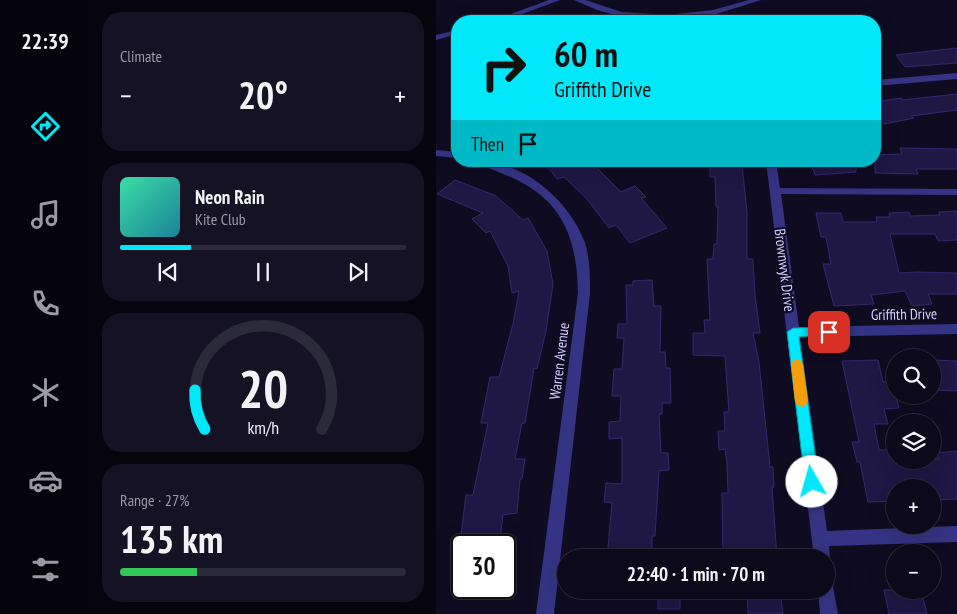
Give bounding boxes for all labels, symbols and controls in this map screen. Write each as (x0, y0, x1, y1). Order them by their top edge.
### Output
text: 22:39 (21, 27, 69, 55)
text: 60 m (554, 31, 618, 77)
icon: right (471, 35, 536, 100)
text: Climate (120, 46, 162, 66)
text: 20° (238, 70, 288, 119)
text: Griffith Drive (554, 75, 651, 103)
text: − (120, 77, 132, 114)
text: + (394, 77, 406, 114)
icon: directions (28, 109, 63, 144)
icon: arrive (514, 130, 542, 158)
text: Then (471, 132, 504, 156)
text: Neon Rain (195, 185, 264, 209)
icon: music (28, 197, 63, 232)
text: Kite Club (195, 209, 246, 229)
street label: Brownwyk Drive (770, 227, 800, 313)
icon: previous (154, 258, 182, 286)
icon: pause (249, 258, 277, 286)
icon: next (344, 258, 372, 286)
icon: phone (28, 286, 63, 321)
street label: Griffith Drive (871, 304, 937, 324)
pin (808, 311, 850, 353)
icon: arrive (815, 318, 843, 346)
street label: Warren Avenue (545, 321, 573, 401)
map controls (886, 349, 941, 599)
button: search (886, 349, 941, 404)
text: 20 (238, 355, 288, 422)
icon: climate (28, 375, 63, 410)
button: layers (886, 414, 941, 469)
text: km/h (247, 416, 279, 439)
position arrow (785, 455, 837, 507)
icon: car (28, 463, 63, 498)
button: + (886, 479, 941, 534)
text: Range · 27% (120, 490, 189, 510)
text: 135 km (120, 514, 223, 563)
speed limit sign: 30 (451, 534, 516, 599)
button: − (886, 544, 941, 599)
icon: filters (28, 552, 63, 587)
text: 22:40 · 1 min · 70 m (627, 562, 765, 586)

